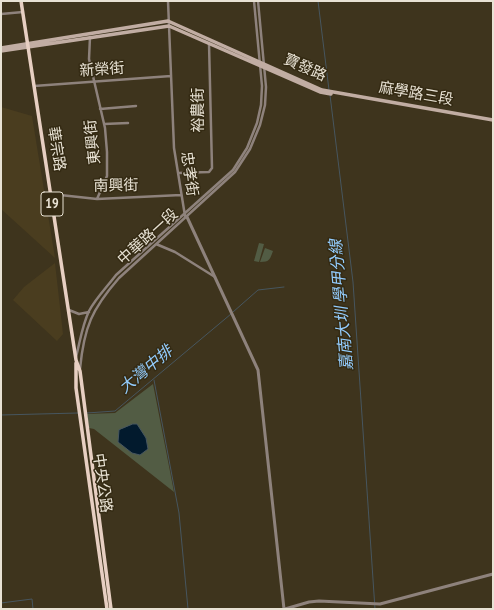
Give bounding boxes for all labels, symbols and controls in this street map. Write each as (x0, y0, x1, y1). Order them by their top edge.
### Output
street label: 寶發路 (281, 51, 329, 85)
street label: 新榮街 (79, 59, 125, 81)
street label: 麻學路三段 (378, 79, 454, 109)
street label: 裕農街 (190, 88, 208, 132)
street label: 東興街 (82, 119, 104, 165)
street label: 華宗路 (44, 125, 68, 173)
street label: 忠孝街 (177, 150, 201, 198)
street label: 南興街 (93, 177, 139, 195)
road number: 19 (41, 192, 63, 216)
street label: 中華路一段 (114, 205, 182, 269)
water label: 嘉南大圳 學甲分線 (327, 239, 357, 371)
water label: 大灣中排 (115, 342, 177, 398)
street label: 中央公路 (89, 452, 115, 514)

